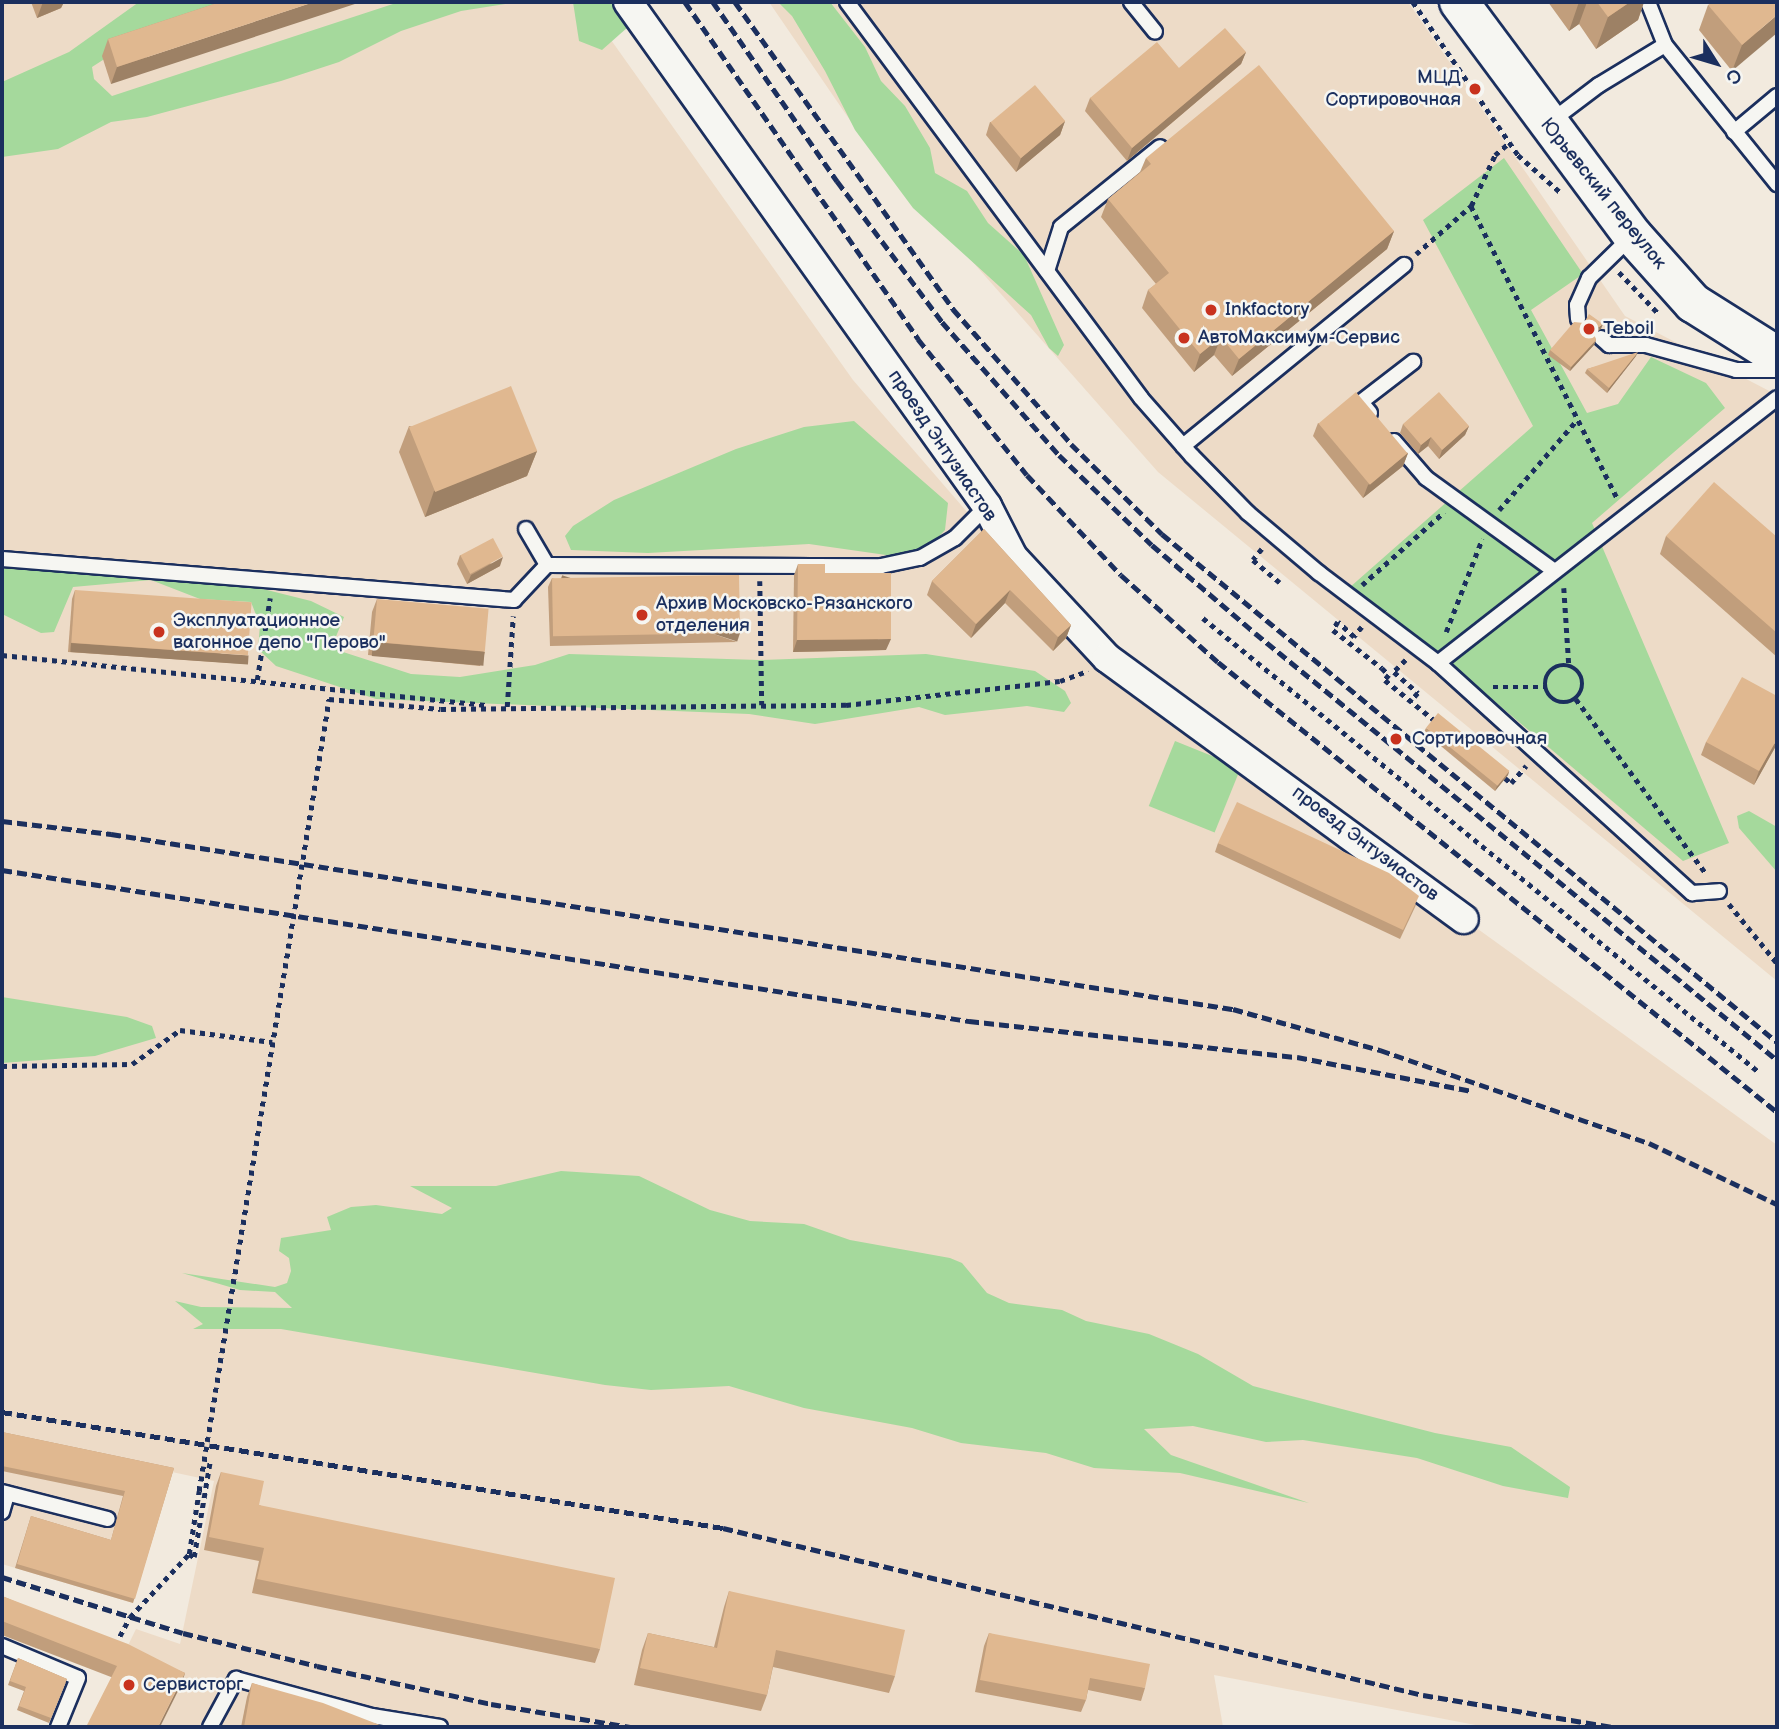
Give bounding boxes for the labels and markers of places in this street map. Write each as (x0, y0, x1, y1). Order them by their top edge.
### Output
place label: МЦД Сортировочная (1326, 67, 1461, 111)
marker: МЦД Сортировочная (1467, 81, 1483, 97)
place label: Inkfactory (1225, 299, 1309, 321)
marker: Inkfactory (1203, 302, 1219, 318)
place label: Teboil (1603, 318, 1654, 340)
marker: Teboil (1581, 321, 1597, 337)
place label: АвтоМаксимум-Сервиc (1198, 327, 1400, 349)
marker: АвтоМаксимум-Сервиc (1176, 330, 1192, 346)
place label: Архив Московско-Рязанского отделения (656, 593, 913, 637)
marker: Архив Московско-Рязанского отделения (634, 607, 650, 623)
place label: Эксплуатационное вагонное депо "Перово" (173, 610, 386, 654)
marker: Эксплуатационное вагонное депо "Перово" (151, 624, 167, 640)
place label: Сортировочная (1412, 728, 1547, 750)
marker: Сортировочная (1386, 729, 1406, 749)
place label: Сервисторг (143, 1674, 244, 1696)
marker: Сервисторг (121, 1677, 137, 1693)

